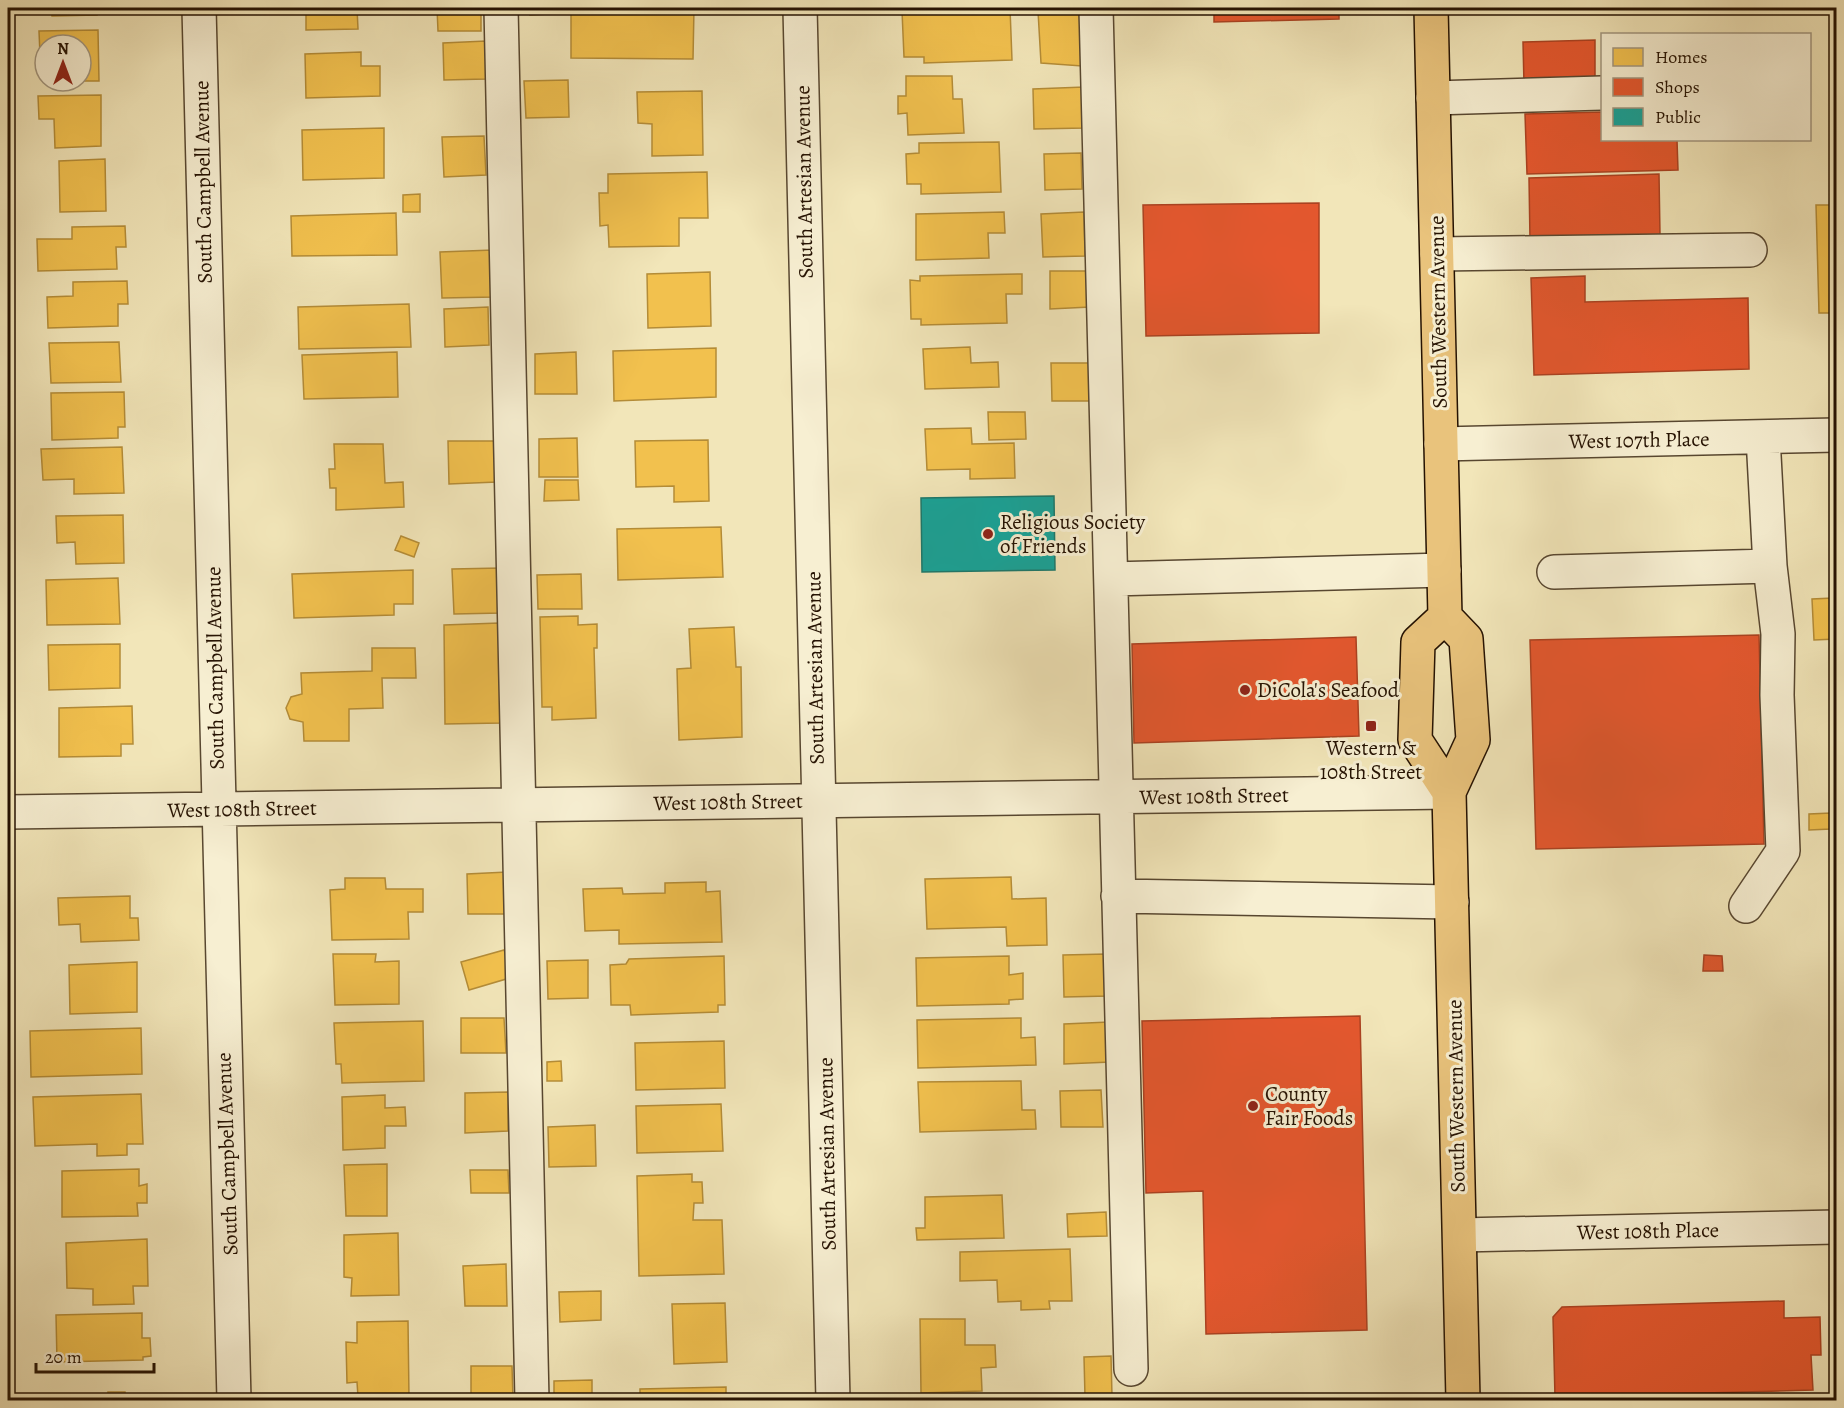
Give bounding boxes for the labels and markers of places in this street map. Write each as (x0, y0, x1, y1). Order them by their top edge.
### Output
place label: Religious Society of Friends (1000, 508, 1146, 560)
marker: Religious Society of Friends (981, 527, 995, 541)
place label: DiCola's Seafood (1257, 676, 1400, 704)
marker: DiCola's Seafood (1238, 683, 1252, 697)
marker: Western & 108th Street (1364, 719, 1378, 733)
place label: Western & 108th Street (1320, 734, 1422, 786)
place label: County Fair Foods (1265, 1080, 1353, 1132)
marker: County Fair Foods (1246, 1099, 1260, 1113)

